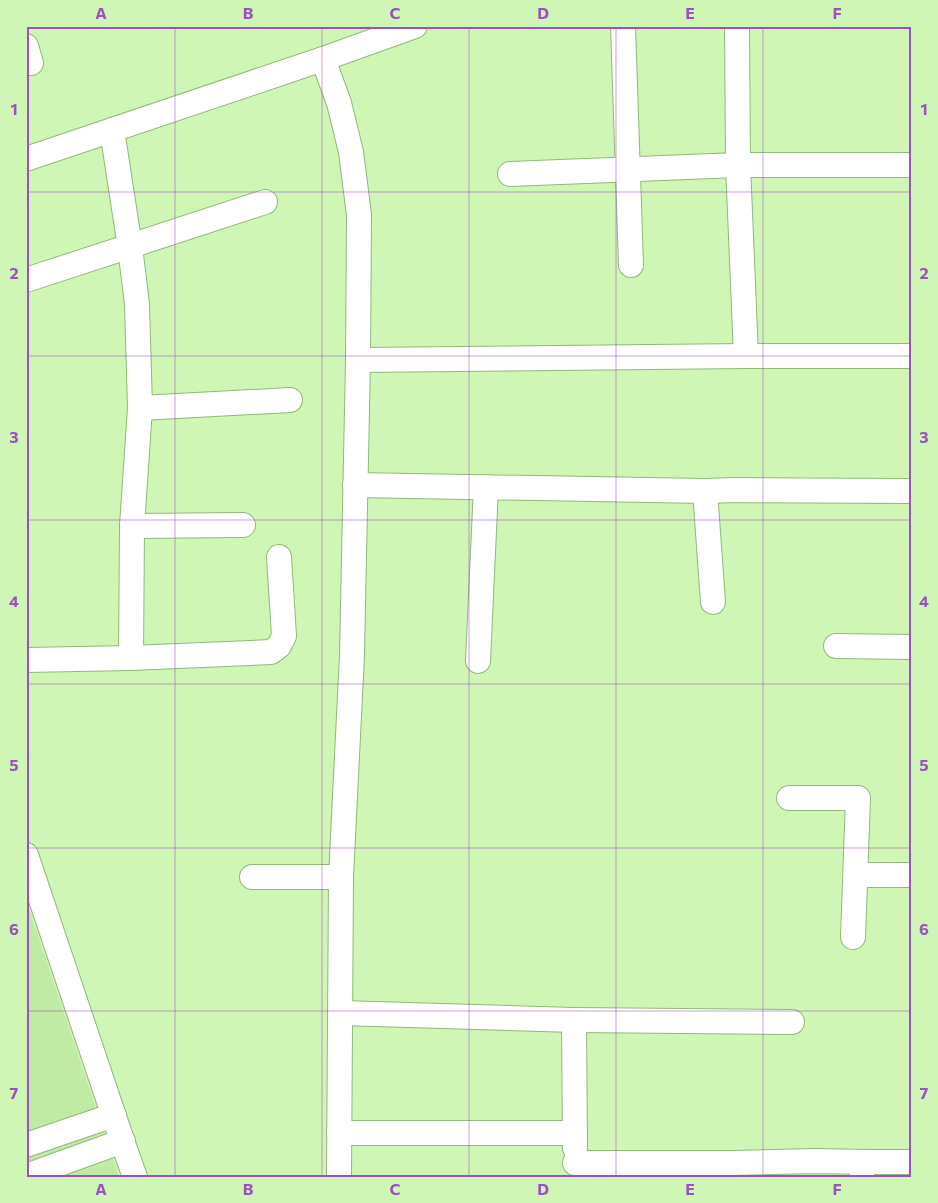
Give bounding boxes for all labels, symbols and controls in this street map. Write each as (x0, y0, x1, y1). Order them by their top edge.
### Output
text: A (95, 3, 107, 22)
text: B (243, 3, 254, 22)
text: C (390, 3, 401, 22)
text: D (537, 3, 549, 22)
text: E (685, 3, 695, 22)
text: F (832, 3, 842, 22)
text: 1 (10, 99, 18, 118)
text: 1 (920, 99, 928, 118)
text: 2 (9, 263, 19, 282)
text: 2 (919, 263, 929, 282)
text: 3 (9, 427, 19, 446)
text: 3 (919, 427, 929, 446)
text: 4 (9, 591, 19, 610)
text: 4 (919, 591, 929, 610)
text: 5 (9, 755, 19, 774)
text: 5 (919, 755, 929, 774)
text: 6 (9, 919, 19, 938)
text: 6 (919, 919, 929, 938)
text: 7 (10, 1083, 19, 1102)
text: 7 (920, 1083, 929, 1102)
text: A (95, 1179, 107, 1198)
text: B (243, 1179, 254, 1198)
text: C (390, 1179, 401, 1198)
text: D (537, 1179, 549, 1198)
text: E (685, 1179, 695, 1198)
text: F (832, 1179, 842, 1198)

